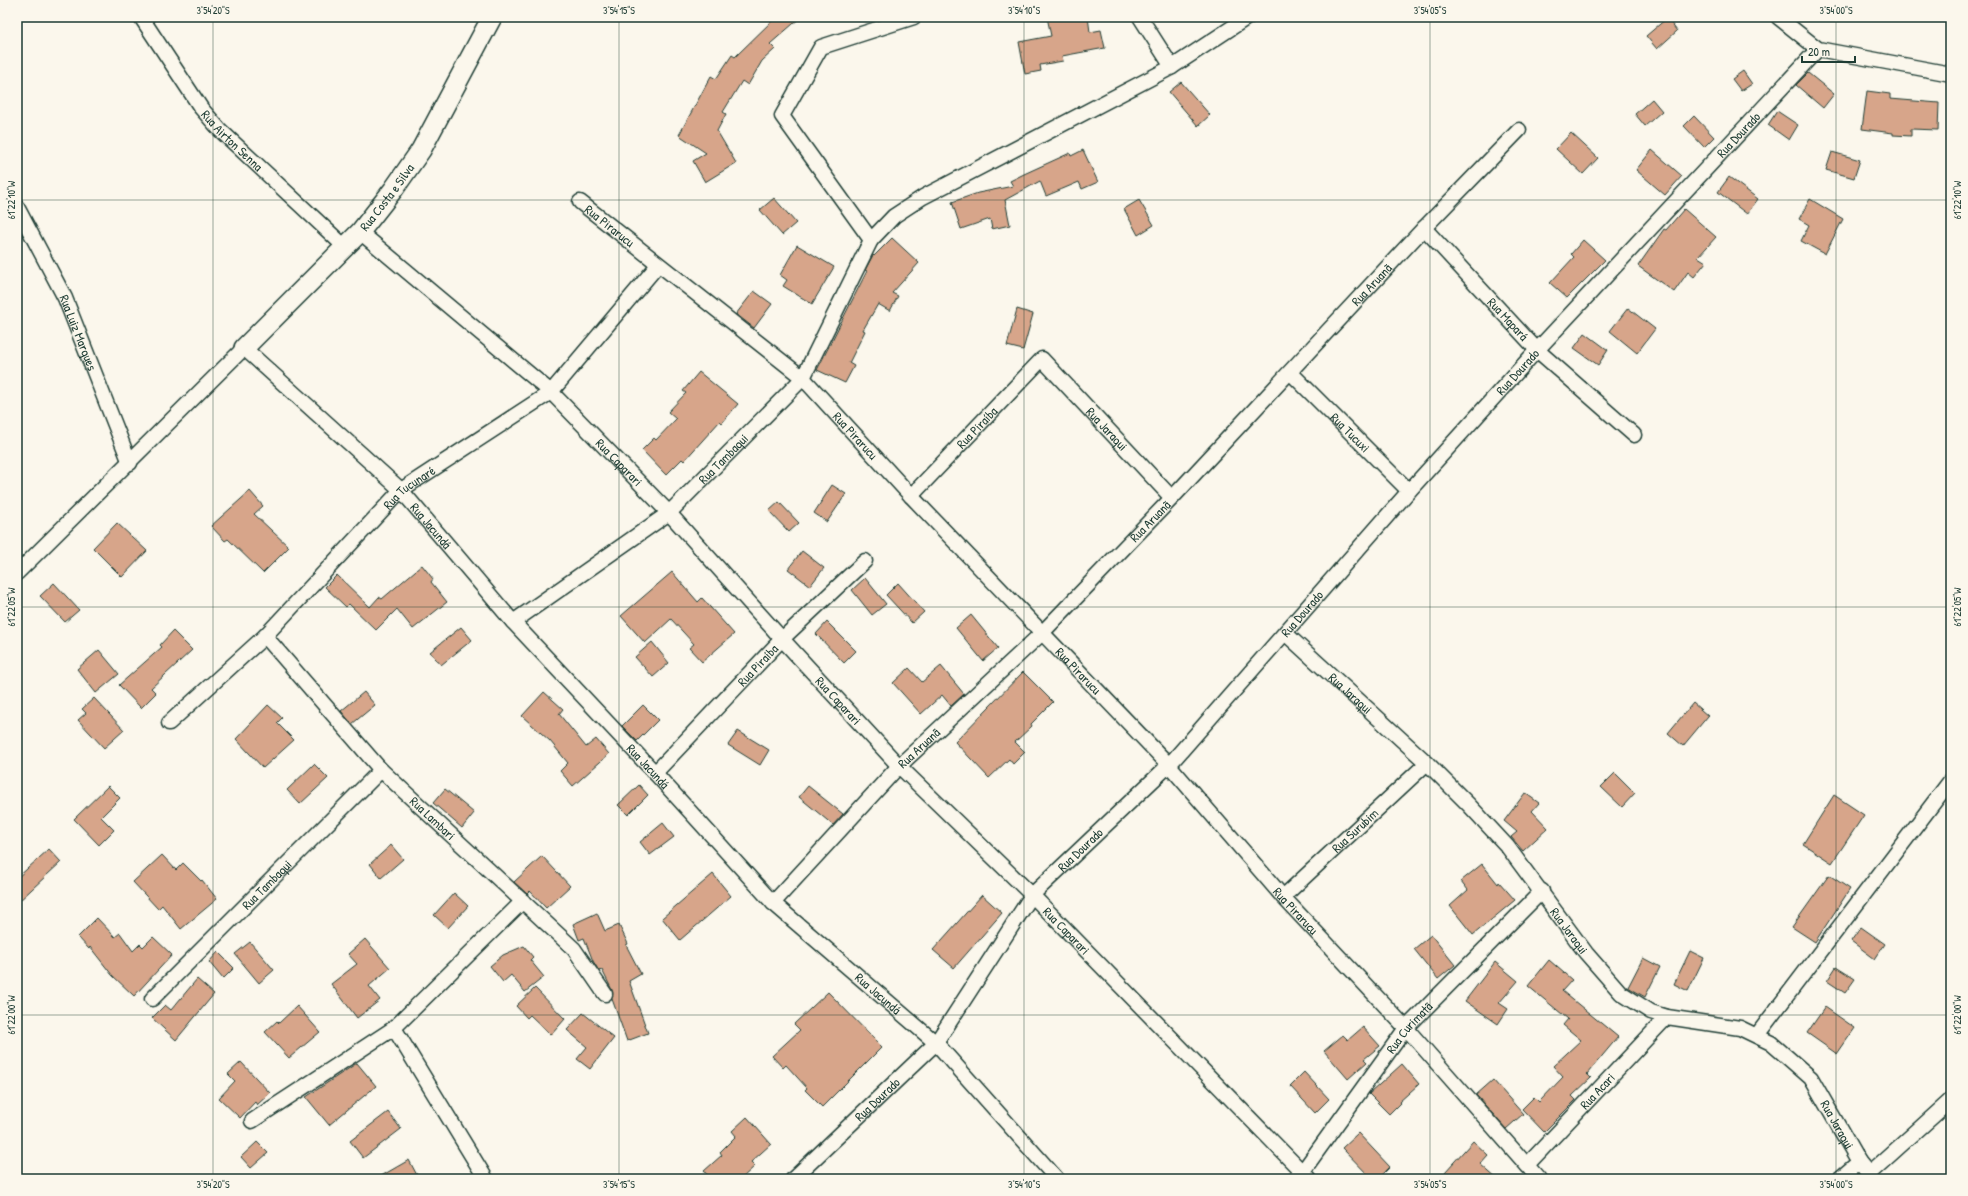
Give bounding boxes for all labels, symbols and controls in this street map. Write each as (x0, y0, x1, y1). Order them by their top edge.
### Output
text: 3°54'20"S (196, 4, 230, 17)
text: 3°54'15"S (603, 4, 635, 17)
text: 3°54'10"S (1008, 4, 1040, 17)
text: 3°54'05"S (1414, 4, 1447, 17)
text: 3°54'00"S (1820, 4, 1853, 17)
scale bar (1802, 38, 1855, 64)
text: 20 m (1808, 43, 1830, 60)
street label: Rua Airton Senna (197, 106, 267, 175)
street label: Rua Dourado (1712, 108, 1764, 161)
street label: Rua Costa e Silva (355, 160, 418, 234)
text: 61°22'10"W (5, 180, 18, 219)
text: 61°22'10"W (1951, 180, 1964, 219)
street label: Rua Pirarucu (581, 200, 639, 251)
street label: Rua Aruanã (1347, 259, 1396, 310)
street label: Rua Luiz Marques (56, 292, 102, 373)
street label: Rua Mapará (1484, 293, 1533, 344)
street label: Rua Dourado (1492, 345, 1543, 399)
street label: Rua Piraíba (952, 402, 1001, 452)
street label: Rua Jaraqui (1082, 403, 1132, 454)
street label: Rua Pirarucu (829, 408, 882, 463)
street label: Rua Tucuxi (1327, 409, 1374, 456)
street label: Rua Tambaqui (694, 430, 752, 488)
street label: Rua Caparari (592, 434, 647, 490)
street label: Rua Tucunaré (379, 461, 438, 513)
street label: Rua Aruanã (1125, 496, 1174, 546)
street label: Rua Jacundá (406, 499, 456, 553)
street label: Rua Dourado (1276, 586, 1327, 641)
text: 61°22'05"W (5, 587, 18, 626)
text: 61°22'05"W (1951, 587, 1964, 626)
street label: Rua Piraíba (733, 640, 782, 690)
street label: Rua Pirarucu (1052, 643, 1105, 698)
street label: Rua Jaraqui (1325, 668, 1376, 718)
street label: Rua Caparari (812, 672, 866, 729)
street label: Rua Aruanã (894, 723, 944, 772)
street label: Rua Jacundá (623, 740, 674, 792)
street label: Rua Lambari (406, 792, 460, 844)
street label: Rua Surubim (1327, 804, 1382, 856)
street label: Rua Dourado (1053, 823, 1107, 875)
street label: Rua Tambaqui (238, 855, 296, 913)
street label: Rua Pirarucu (1269, 883, 1323, 938)
street label: Rua Caparari (1039, 903, 1094, 958)
street label: Rua Jaraqui (1546, 904, 1593, 957)
street label: Rua Jacundá (851, 968, 905, 1018)
text: 61°22'00"W (5, 995, 18, 1035)
text: 61°22'00"W (1951, 995, 1964, 1035)
street label: Rua Curimatã (1382, 998, 1436, 1057)
street label: Rua Acari (1576, 1069, 1619, 1113)
street label: Rua Dourado (850, 1073, 904, 1125)
street label: Rua Jaraqui (1816, 1097, 1859, 1152)
text: 3°54'20"S (196, 1178, 230, 1191)
text: 3°54'15"S (603, 1178, 635, 1191)
text: 3°54'10"S (1008, 1178, 1040, 1191)
text: 3°54'05"S (1414, 1178, 1447, 1191)
text: 3°54'00"S (1820, 1178, 1853, 1191)

